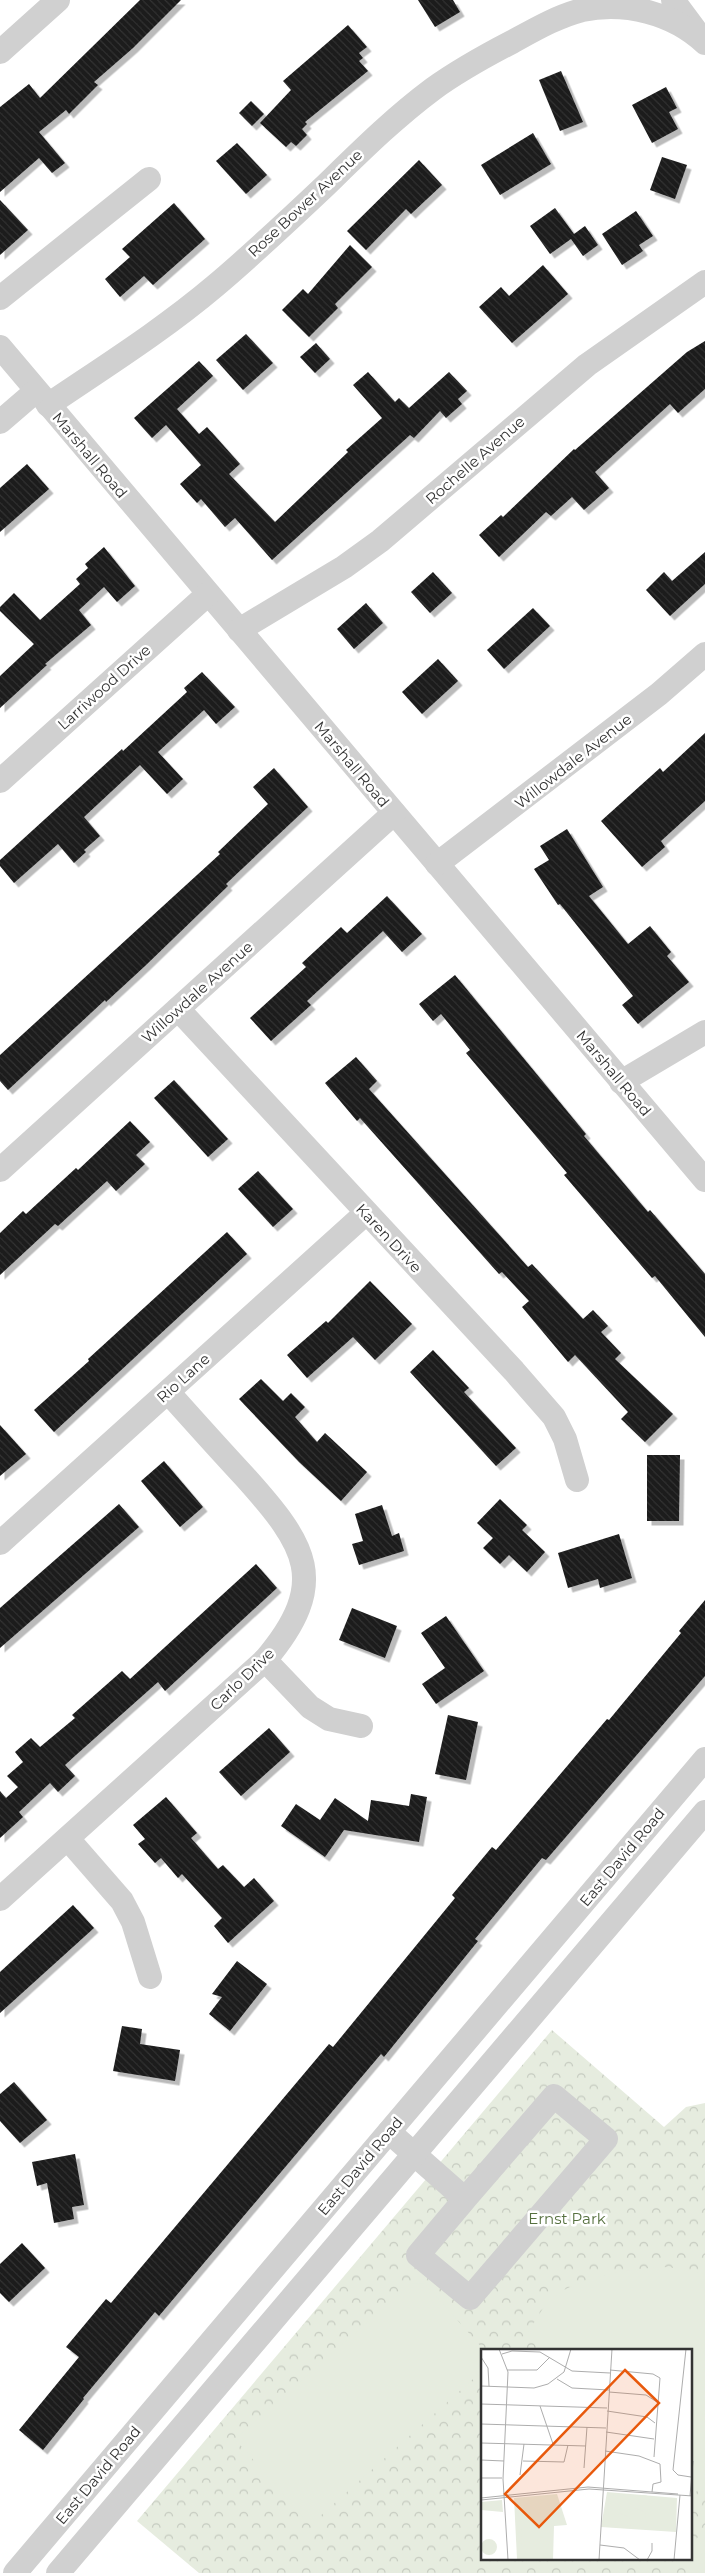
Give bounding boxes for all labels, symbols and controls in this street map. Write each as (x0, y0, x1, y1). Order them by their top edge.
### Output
street label: Rose Bower Avenue (244, 145, 366, 261)
street label: Marshall Road (48, 408, 132, 502)
street label: Rochelle Avenue (421, 412, 529, 508)
street label: Larriwood Drive (54, 640, 154, 734)
street label: Willowdale Avenue (511, 709, 635, 813)
street label: Marshall Road (310, 717, 394, 811)
street label: Willowdale Avenue (137, 937, 257, 1047)
street label: Marshall Road (572, 1026, 656, 1120)
street label: Karen Drive (352, 1200, 426, 1276)
street label: Rio Lane (152, 1349, 214, 1407)
street label: Carlo Drive (206, 1644, 278, 1714)
street label: East David Road (575, 1804, 669, 1910)
street label: East David Road (313, 2113, 407, 2219)
park label: Ernst Park (528, 2209, 606, 2228)
inset map (481, 2349, 692, 2560)
street label: East David Road (51, 2422, 145, 2528)

